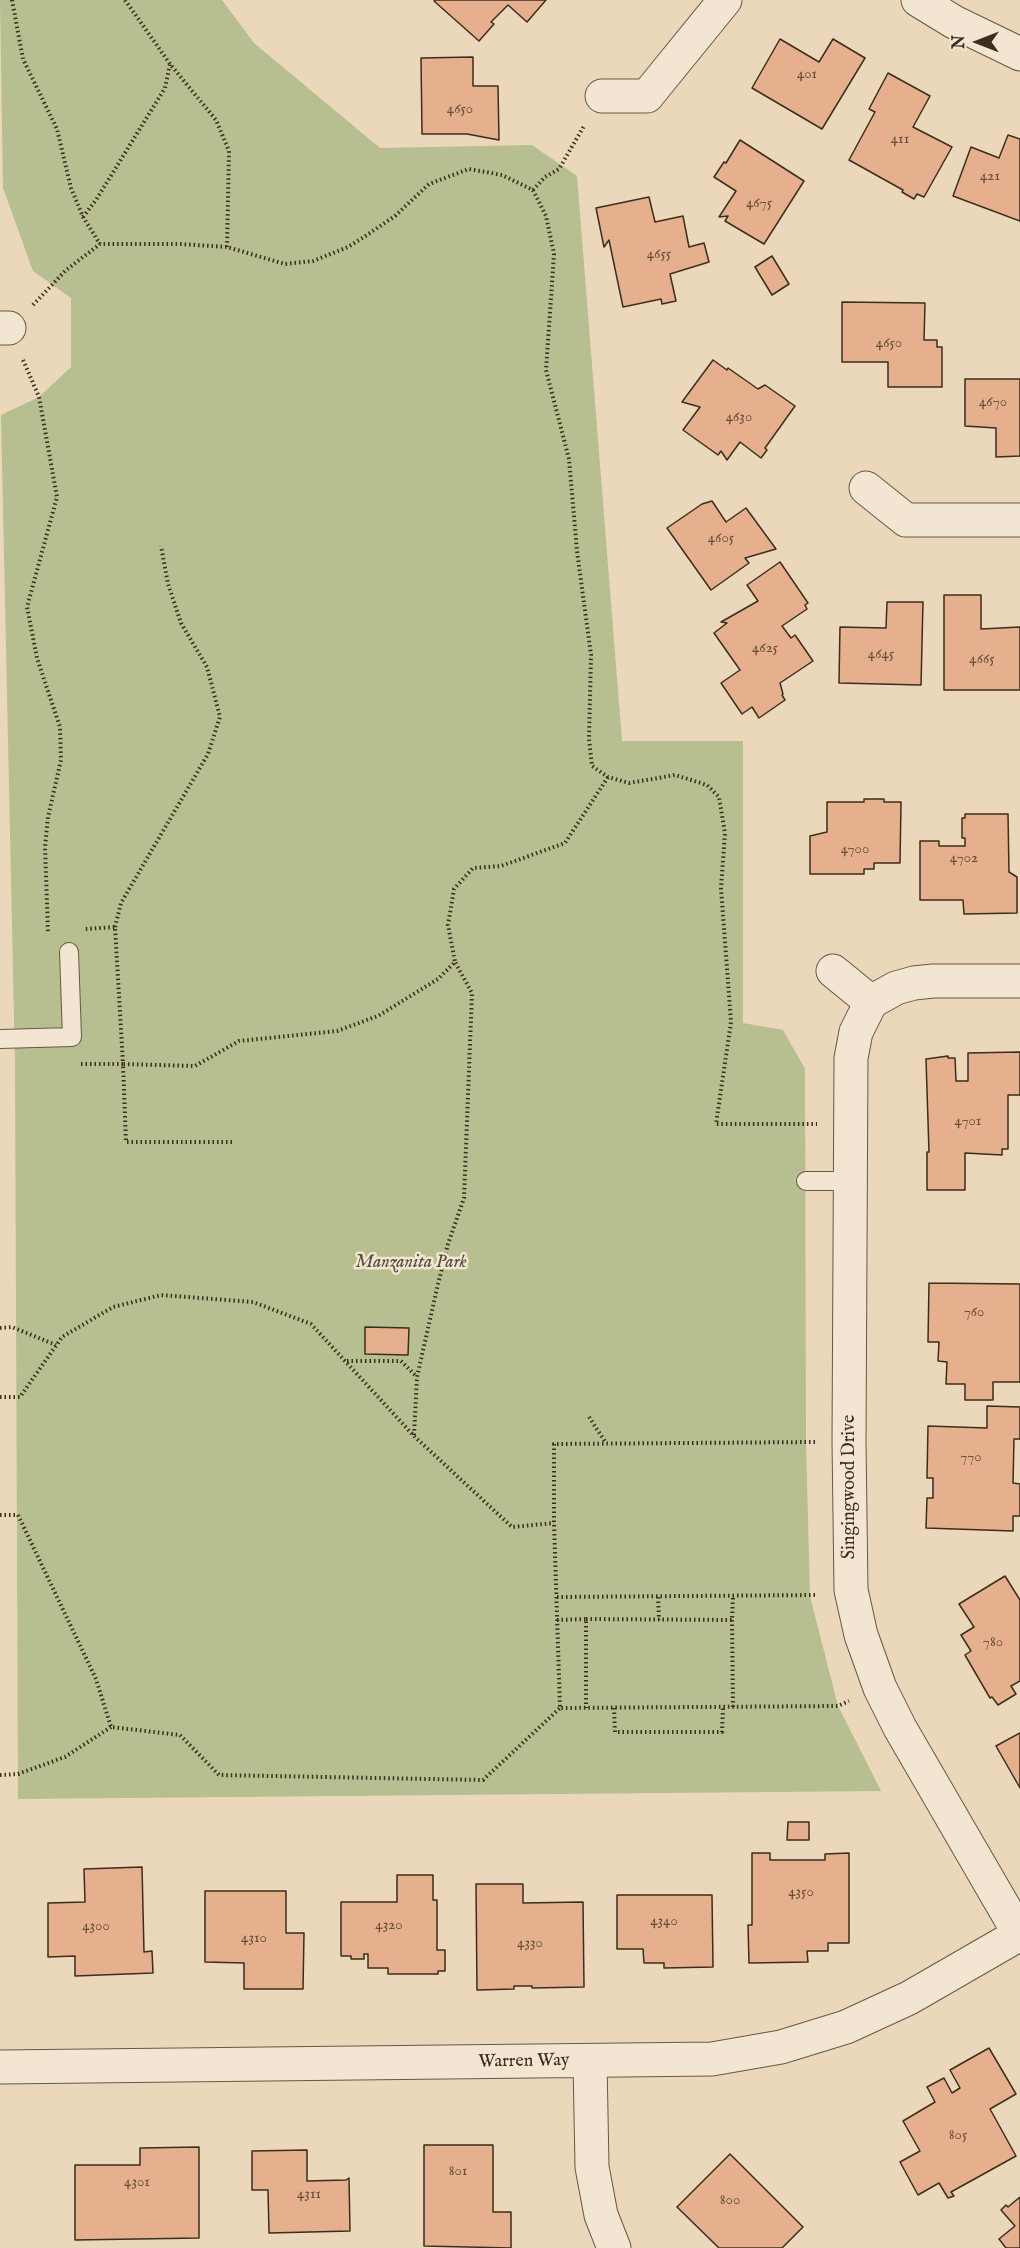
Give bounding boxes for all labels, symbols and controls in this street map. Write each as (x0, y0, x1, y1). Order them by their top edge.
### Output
north arrow (948, 12, 1008, 72)
text: N (950, 35, 970, 49)
house number: 401 (797, 66, 817, 84)
house number: 4650 (447, 101, 473, 119)
house number: 411 (891, 131, 909, 149)
house number: 421 (980, 168, 1000, 186)
house number: 4675 (746, 195, 772, 213)
house number: 4655 (647, 246, 671, 264)
house number: 4650 (876, 335, 902, 353)
house number: 4670 (979, 394, 1007, 412)
house number: 4630 (726, 409, 752, 427)
house number: 4605 (708, 530, 734, 548)
house number: 4625 (752, 640, 778, 658)
house number: 4645 (868, 646, 894, 664)
house number: 4665 (969, 651, 995, 669)
house number: 4700 (841, 841, 869, 859)
house number: 4702 (950, 850, 978, 868)
house number: 4701 (955, 1113, 981, 1131)
park label: Manzanita Park (355, 1252, 467, 1274)
house number: 760 (964, 1304, 984, 1322)
street label: Singingwood Drive (839, 1415, 861, 1559)
house number: 770 (960, 1449, 982, 1467)
house number: 780 (983, 1634, 1003, 1652)
house number: 4350 (788, 1884, 814, 1902)
house number: 4340 (650, 1913, 678, 1931)
house number: 4320 (375, 1917, 403, 1935)
house number: 4300 (82, 1918, 110, 1936)
house number: 4310 (241, 1930, 267, 1948)
house number: 4330 (517, 1935, 543, 1953)
street label: Warren Way (478, 2050, 570, 2074)
house number: 805 (949, 2127, 967, 2145)
house number: 801 (449, 2163, 467, 2181)
house number: 4301 (124, 2174, 150, 2192)
house number: 4311 (297, 2186, 321, 2204)
house number: 800 (720, 2192, 740, 2210)

